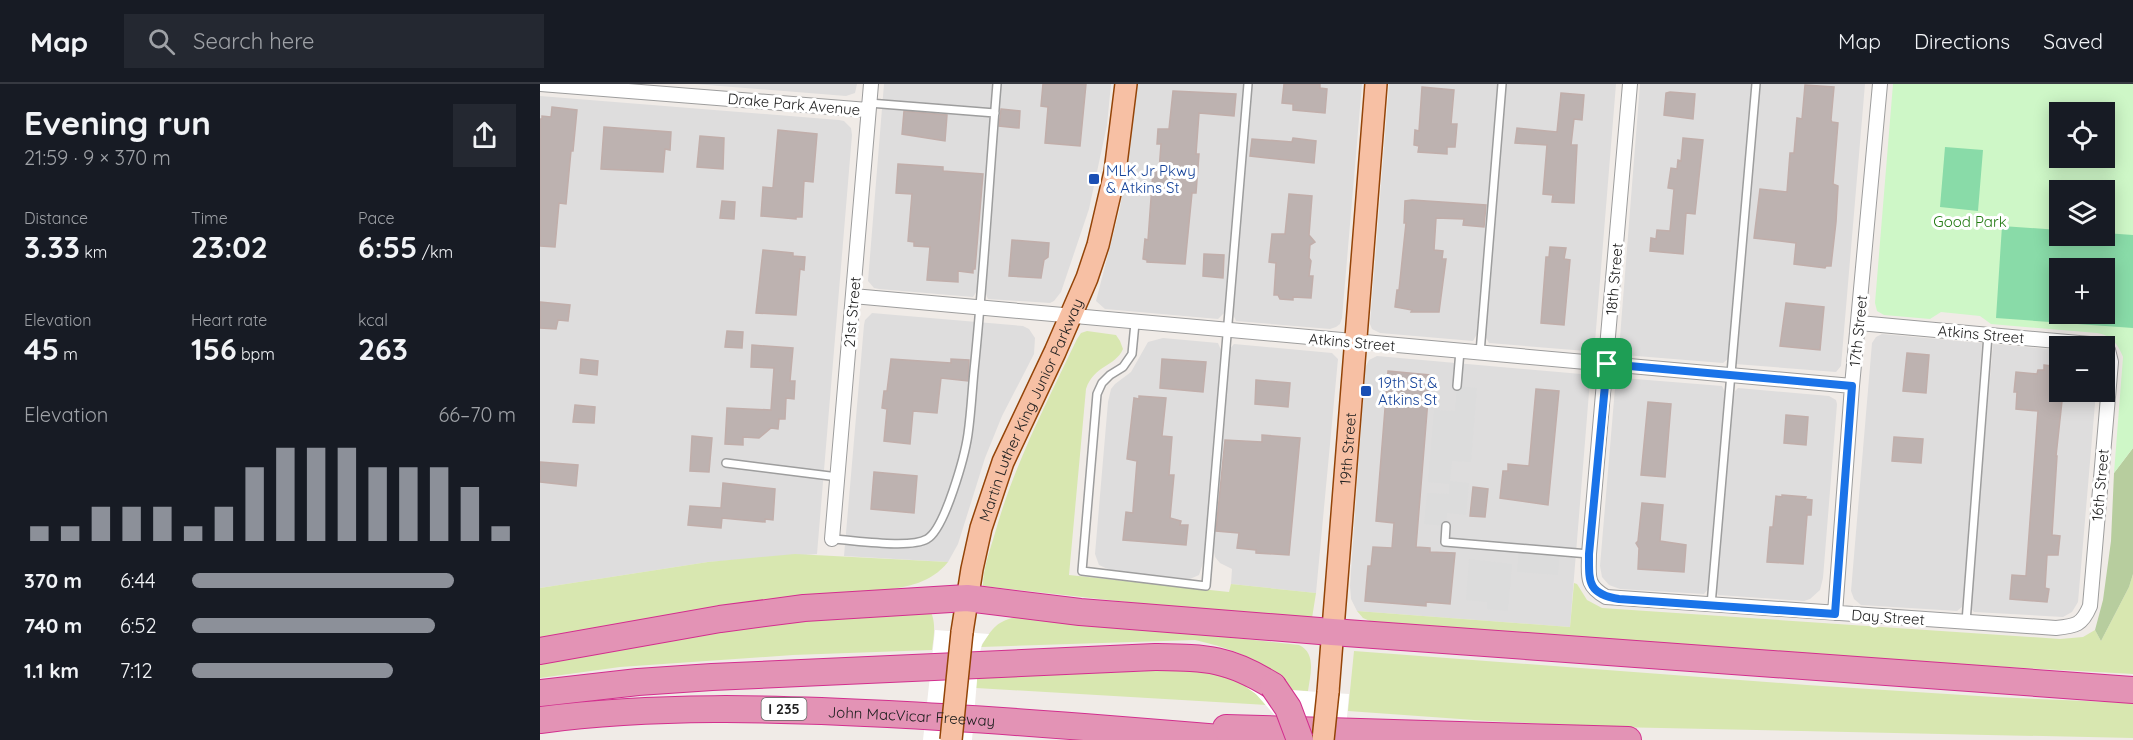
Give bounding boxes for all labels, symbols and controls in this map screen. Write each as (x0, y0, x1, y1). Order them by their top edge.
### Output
search box (124, 14, 544, 68)
text: Map (30, 24, 88, 59)
icon: search (145, 25, 178, 58)
text: Search here (193, 27, 315, 55)
text: Map (1838, 28, 1881, 54)
text: Directions (1914, 28, 2010, 54)
text: Saved (2043, 28, 2103, 54)
street label: Drake Park Avenue (727, 89, 861, 119)
text: Evening run (24, 102, 211, 143)
map controls (2049, 102, 2115, 402)
button: locate (2049, 102, 2115, 168)
button: share (453, 104, 516, 167)
text: 21:59 · 9 × 370 m (24, 145, 171, 170)
place label: MLK Jr Pkwy & Atkins St (1106, 161, 1196, 197)
marker: MLK Jr Pkwy & Atkins St (1087, 172, 1101, 186)
button: layers (2049, 180, 2115, 246)
text: Distance (24, 208, 88, 228)
text: Time (191, 208, 228, 228)
text: Pace (358, 208, 394, 228)
park label: Good Park (1933, 212, 2007, 231)
text: 3.33 (24, 228, 80, 266)
text: 23:02 (191, 228, 268, 266)
text: 6:55 (358, 228, 417, 266)
text: km (80, 242, 107, 262)
text: /km (417, 242, 453, 262)
street label: 18th Street (1601, 242, 1627, 316)
button: + (2049, 258, 2115, 324)
street label: 21st Street (839, 276, 865, 348)
street label: 17th Street (1845, 294, 1871, 368)
street label: Martin Luther King Junior Parkway (974, 295, 1087, 524)
text: Elevation (24, 310, 91, 330)
text: Heart rate (191, 310, 267, 330)
text: kcal (358, 310, 388, 330)
street label: Atkins Street (1937, 321, 2025, 347)
street label: Atkins Street (1308, 329, 1396, 355)
text: 45 (24, 330, 59, 368)
text: 156 (191, 330, 237, 368)
text: 263 (358, 330, 408, 368)
button: − (2049, 336, 2115, 402)
pin (1581, 338, 1632, 389)
text: m (59, 344, 78, 364)
text: bpm (237, 344, 275, 364)
icon: arrive (1590, 347, 1623, 380)
place label: 19th St & Atkins St (1378, 373, 1437, 409)
marker: 19th St & Atkins St (1359, 384, 1373, 398)
text: Elevation (24, 402, 108, 427)
text: 66–70 m (438, 402, 516, 427)
street label: 19th Street (1335, 412, 1360, 486)
street label: 16th Street (2087, 448, 2113, 522)
text: 370 m (24, 568, 82, 593)
text: 6:44 (120, 568, 156, 593)
street label: Day Street (1851, 605, 1925, 629)
text: 740 m (24, 613, 82, 638)
text: 6:52 (120, 613, 156, 638)
text: 1.1 km (24, 658, 79, 683)
text: 7:12 (120, 658, 152, 683)
road number: I 235 (762, 698, 806, 720)
street label: John MacVicar Freeway (827, 702, 996, 730)

